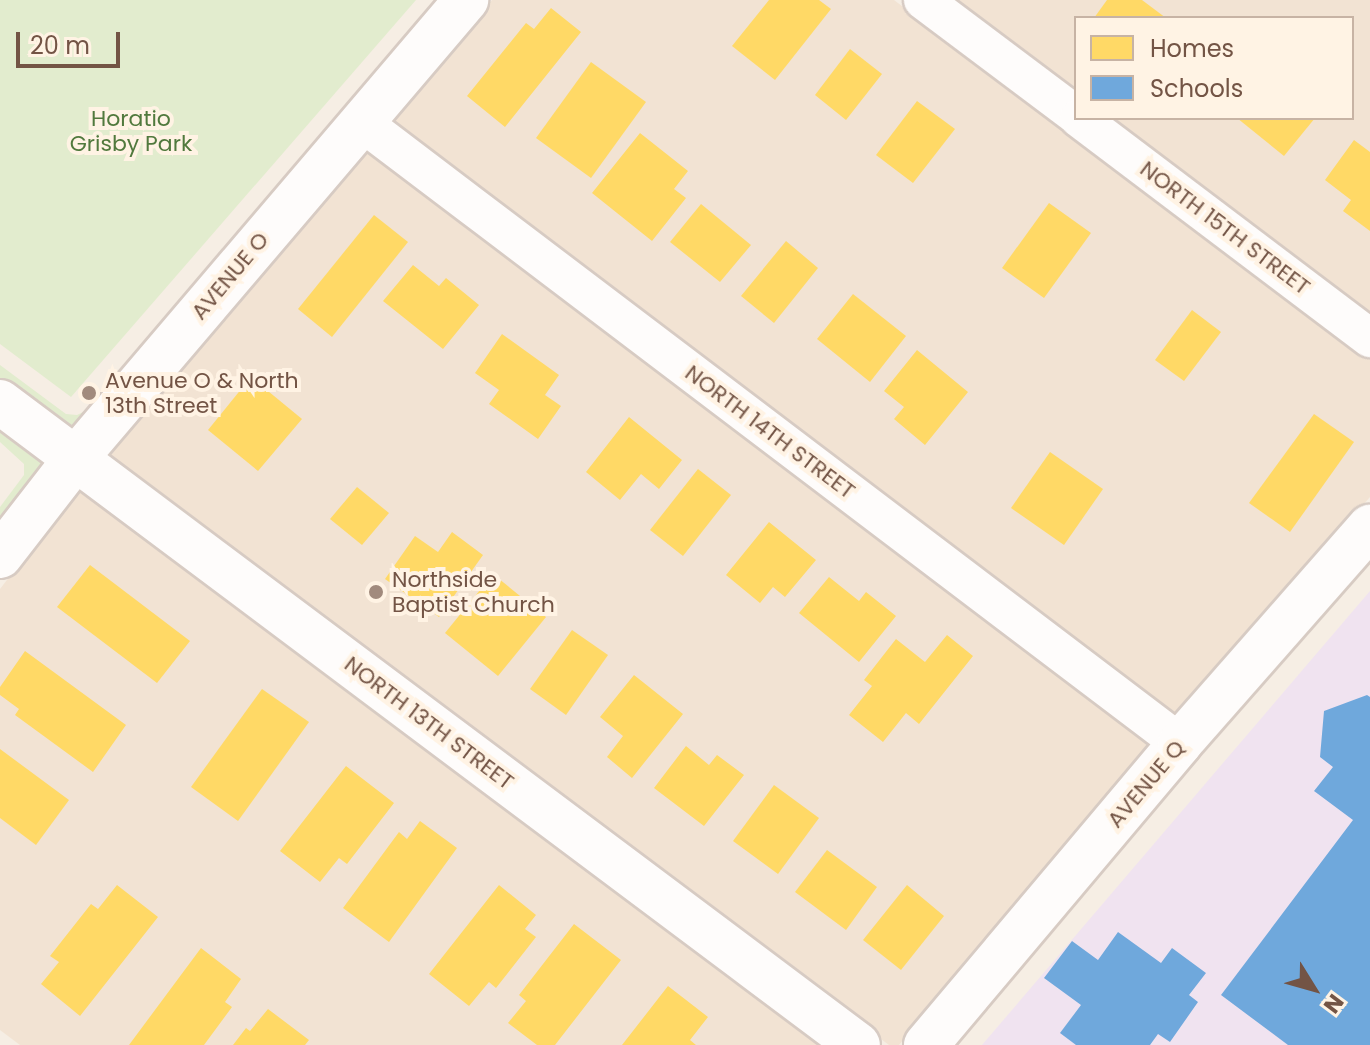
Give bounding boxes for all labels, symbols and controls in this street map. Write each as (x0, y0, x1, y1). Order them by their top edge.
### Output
scale bar (20, 16, 124, 66)
legend (1074, 16, 1354, 120)
text: 20 m (30, 29, 90, 62)
text: Homes (1150, 32, 1234, 65)
text: Schools (1150, 72, 1243, 105)
park label: Horatio Grisby Park (70, 105, 192, 156)
street label: NORTH 15TH STREET (1135, 156, 1315, 300)
street label: AVENUE O (186, 227, 274, 325)
street label: NORTH 14TH STREET (680, 360, 860, 504)
place label: Avenue O & North 13th Street (105, 367, 299, 418)
marker: Avenue O & North 13th Street (80, 384, 98, 402)
place label: Northside Baptist Church (392, 566, 555, 618)
marker: Northside Baptist Church (367, 583, 385, 601)
street label: NORTH 13TH STREET (339, 651, 519, 795)
street label: AVENUE Q (1102, 735, 1190, 833)
north arrow (1274, 949, 1354, 1029)
text: N (1316, 988, 1351, 1020)

